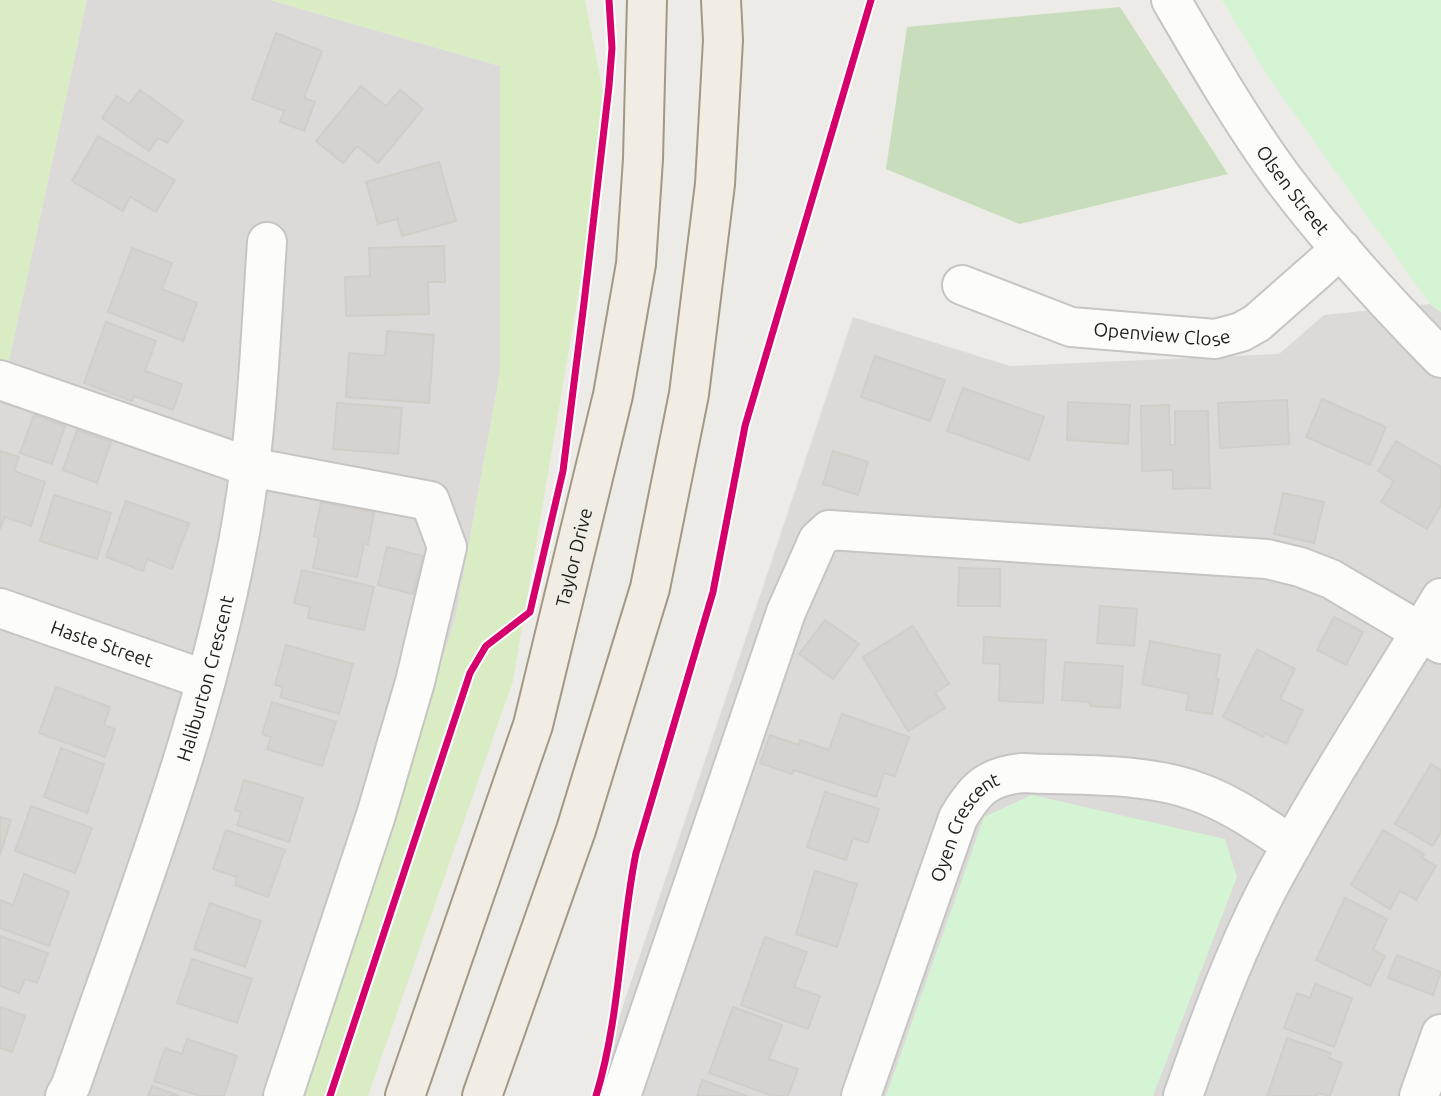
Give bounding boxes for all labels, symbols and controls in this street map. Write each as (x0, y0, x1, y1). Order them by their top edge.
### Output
street label: Olsen Street (1252, 141, 1335, 240)
street label: Openview Close (1093, 318, 1233, 351)
street label: Taylor Drive (551, 505, 596, 609)
street label: Haliburton Crescent (172, 593, 238, 764)
street label: Haste Street (48, 616, 156, 672)
street label: Oyen Crescent (926, 768, 1003, 885)

